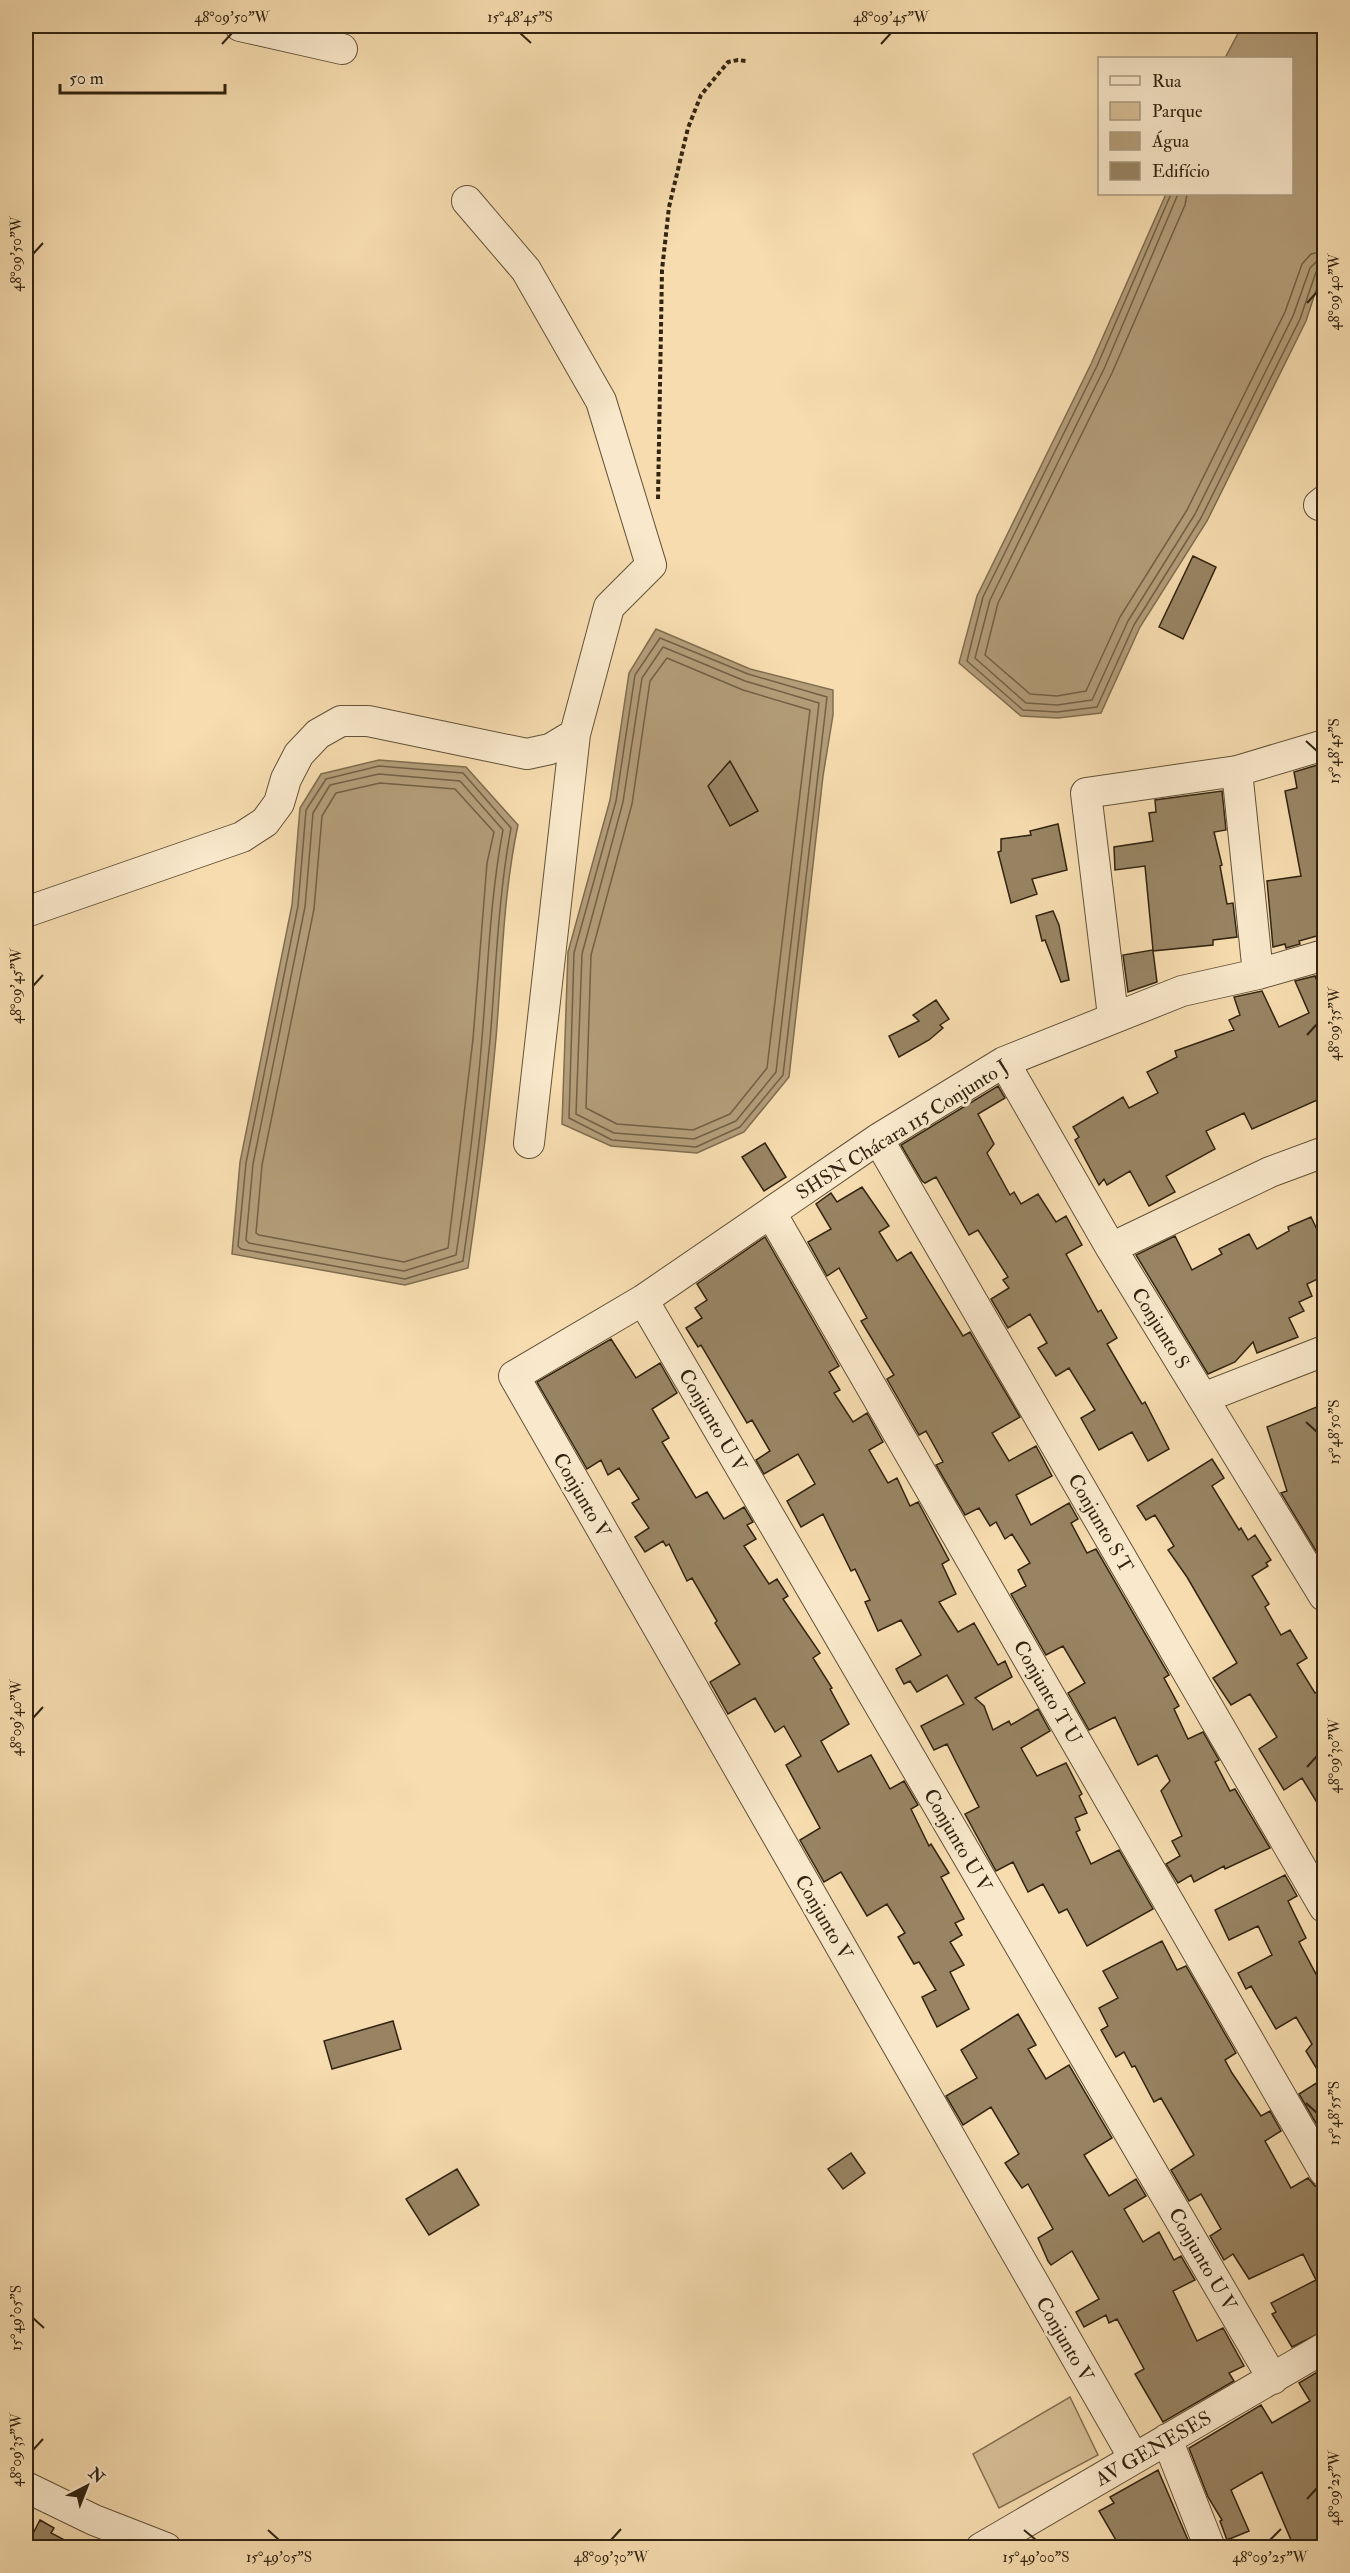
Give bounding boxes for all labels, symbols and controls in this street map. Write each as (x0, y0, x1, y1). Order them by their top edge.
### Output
text: 48°09'50"W (194, 8, 271, 27)
text: 15°48'45"S (487, 8, 553, 27)
text: 48°09'45"W (853, 8, 930, 27)
scale bar (60, 57, 225, 95)
legend (1098, 57, 1293, 195)
text: 50 m (69, 67, 104, 90)
text: Rua (1152, 70, 1182, 93)
text: Parque (1152, 100, 1203, 123)
text: Água (1151, 130, 1190, 153)
text: Edifício (1152, 160, 1210, 183)
text: 48°09'50"W (7, 215, 26, 292)
text: 48°09'40"W (1325, 253, 1344, 331)
text: 15°48'45"S (1325, 718, 1344, 784)
text: 48°09'45"W (7, 947, 26, 1024)
text: 48°09'35"W (1325, 986, 1344, 1061)
street label: SHSN Chácara 115 Conjunto J (791, 1054, 1013, 1205)
street label: Conjunto S (1126, 1283, 1195, 1374)
street label: Conjunto U V (673, 1364, 753, 1477)
text: 15°48'50"S (1325, 1399, 1344, 1465)
street label: Conjunto V (547, 1448, 616, 1543)
street label: Conjunto S T (1062, 1469, 1139, 1577)
street label: Conjunto T U (1008, 1636, 1087, 1749)
text: 48°09'40"W (7, 1679, 26, 1757)
text: 48°09'30"W (1325, 1718, 1344, 1793)
street label: Conjunto U V (918, 1784, 998, 1897)
street label: Conjunto V (789, 1870, 858, 1965)
text: 15°48'55"S (1325, 2081, 1344, 2145)
street label: Conjunto U V (1163, 2203, 1243, 2316)
text: 15°49'05"S (7, 2285, 26, 2351)
street label: Conjunto V (1030, 2292, 1099, 2387)
street label: AV GENESES (1090, 2405, 1216, 2492)
text: 48°09'35"W (7, 2412, 26, 2487)
text: 48°09'25"W (1325, 2449, 1344, 2526)
north arrow (57, 2456, 117, 2516)
text: N (84, 2463, 109, 2488)
text: 15°49'05"S (246, 2548, 312, 2567)
text: 48°09'30"W (574, 2548, 649, 2567)
text: 15°49'00"S (1002, 2548, 1070, 2567)
text: 48°09'25"W (1232, 2548, 1309, 2567)

